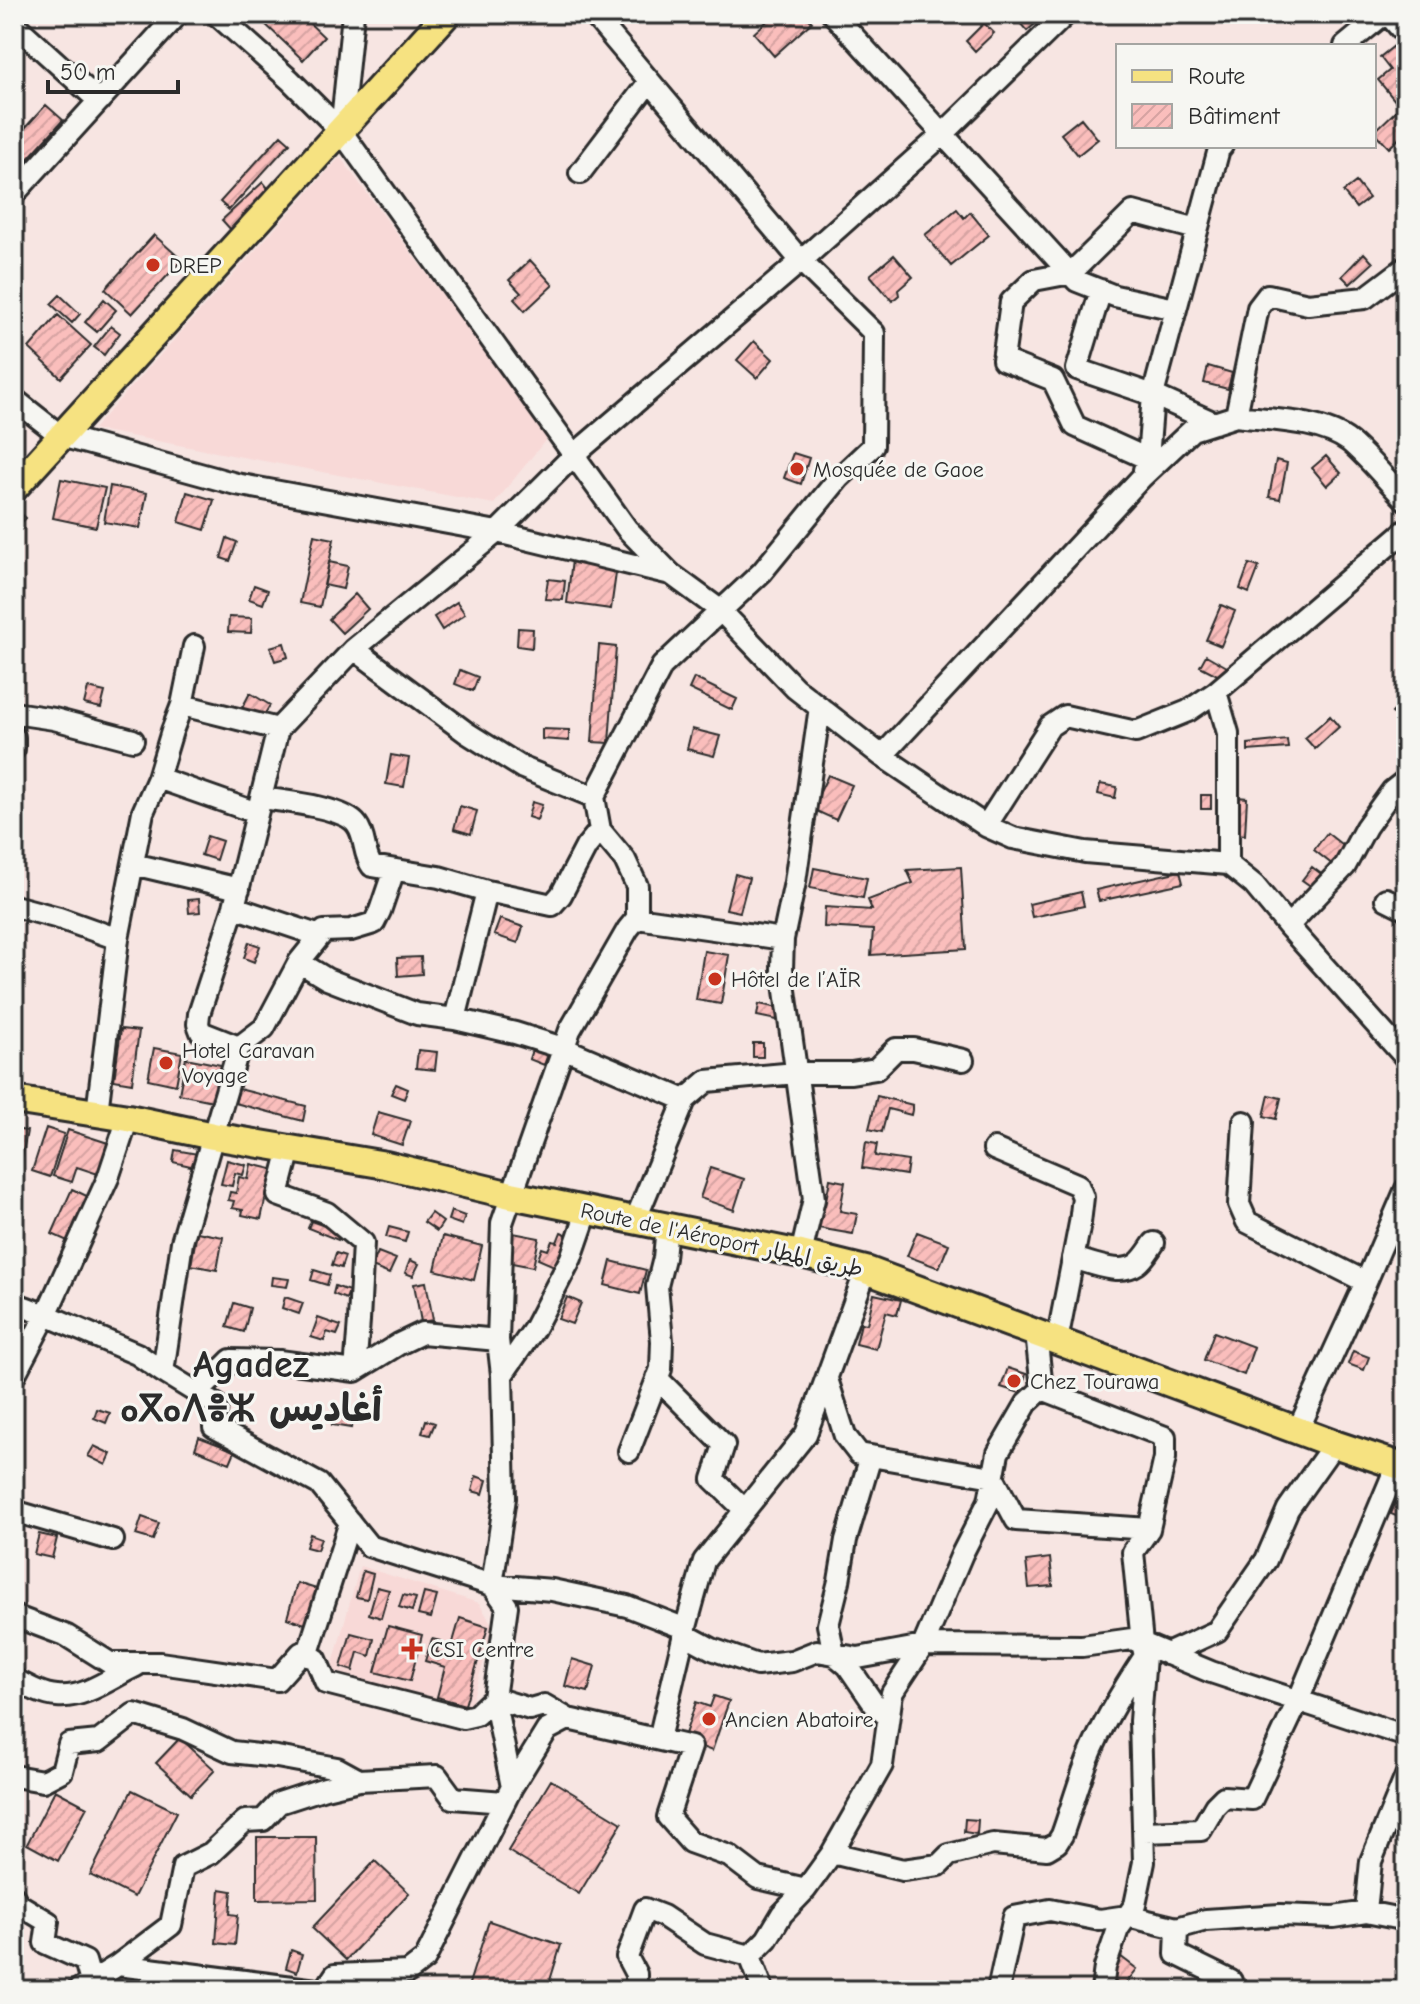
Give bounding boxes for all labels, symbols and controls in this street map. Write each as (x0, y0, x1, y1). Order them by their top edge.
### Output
scale bar (48, 44, 178, 94)
legend (1116, 44, 1376, 148)
text: 50 m (60, 58, 116, 86)
text: Route (1188, 62, 1245, 90)
text: Bâtiment (1188, 102, 1281, 130)
place label: DREP (169, 253, 222, 279)
marker: DREP (144, 256, 162, 274)
place label: Mosquée de Gaoe (813, 457, 984, 483)
marker: Mosquée de Gaoe (788, 460, 806, 478)
place label: Hôtel de l’AÏR (731, 967, 861, 993)
marker: Hôtel de l’AÏR (706, 970, 724, 988)
place label: Hotel Caravan Voyage (182, 1038, 315, 1089)
marker: Hotel Caravan Voyage (157, 1054, 175, 1072)
street label: Route de l'Aéroport طريق المطار (578, 1197, 865, 1283)
district label: Agadez ⴰⴳⴰⴷⴻⵣ أغاديس (120, 1343, 383, 1431)
place label: Chez Tourawa (1030, 1369, 1159, 1395)
marker: Chez Tourawa (1005, 1372, 1023, 1390)
place label: CSI Centre (430, 1637, 534, 1663)
marker: CSI Centre (401, 1638, 423, 1660)
place label: Ancien Abatoire (725, 1707, 874, 1733)
marker: Ancien Abatoire (700, 1710, 718, 1728)

